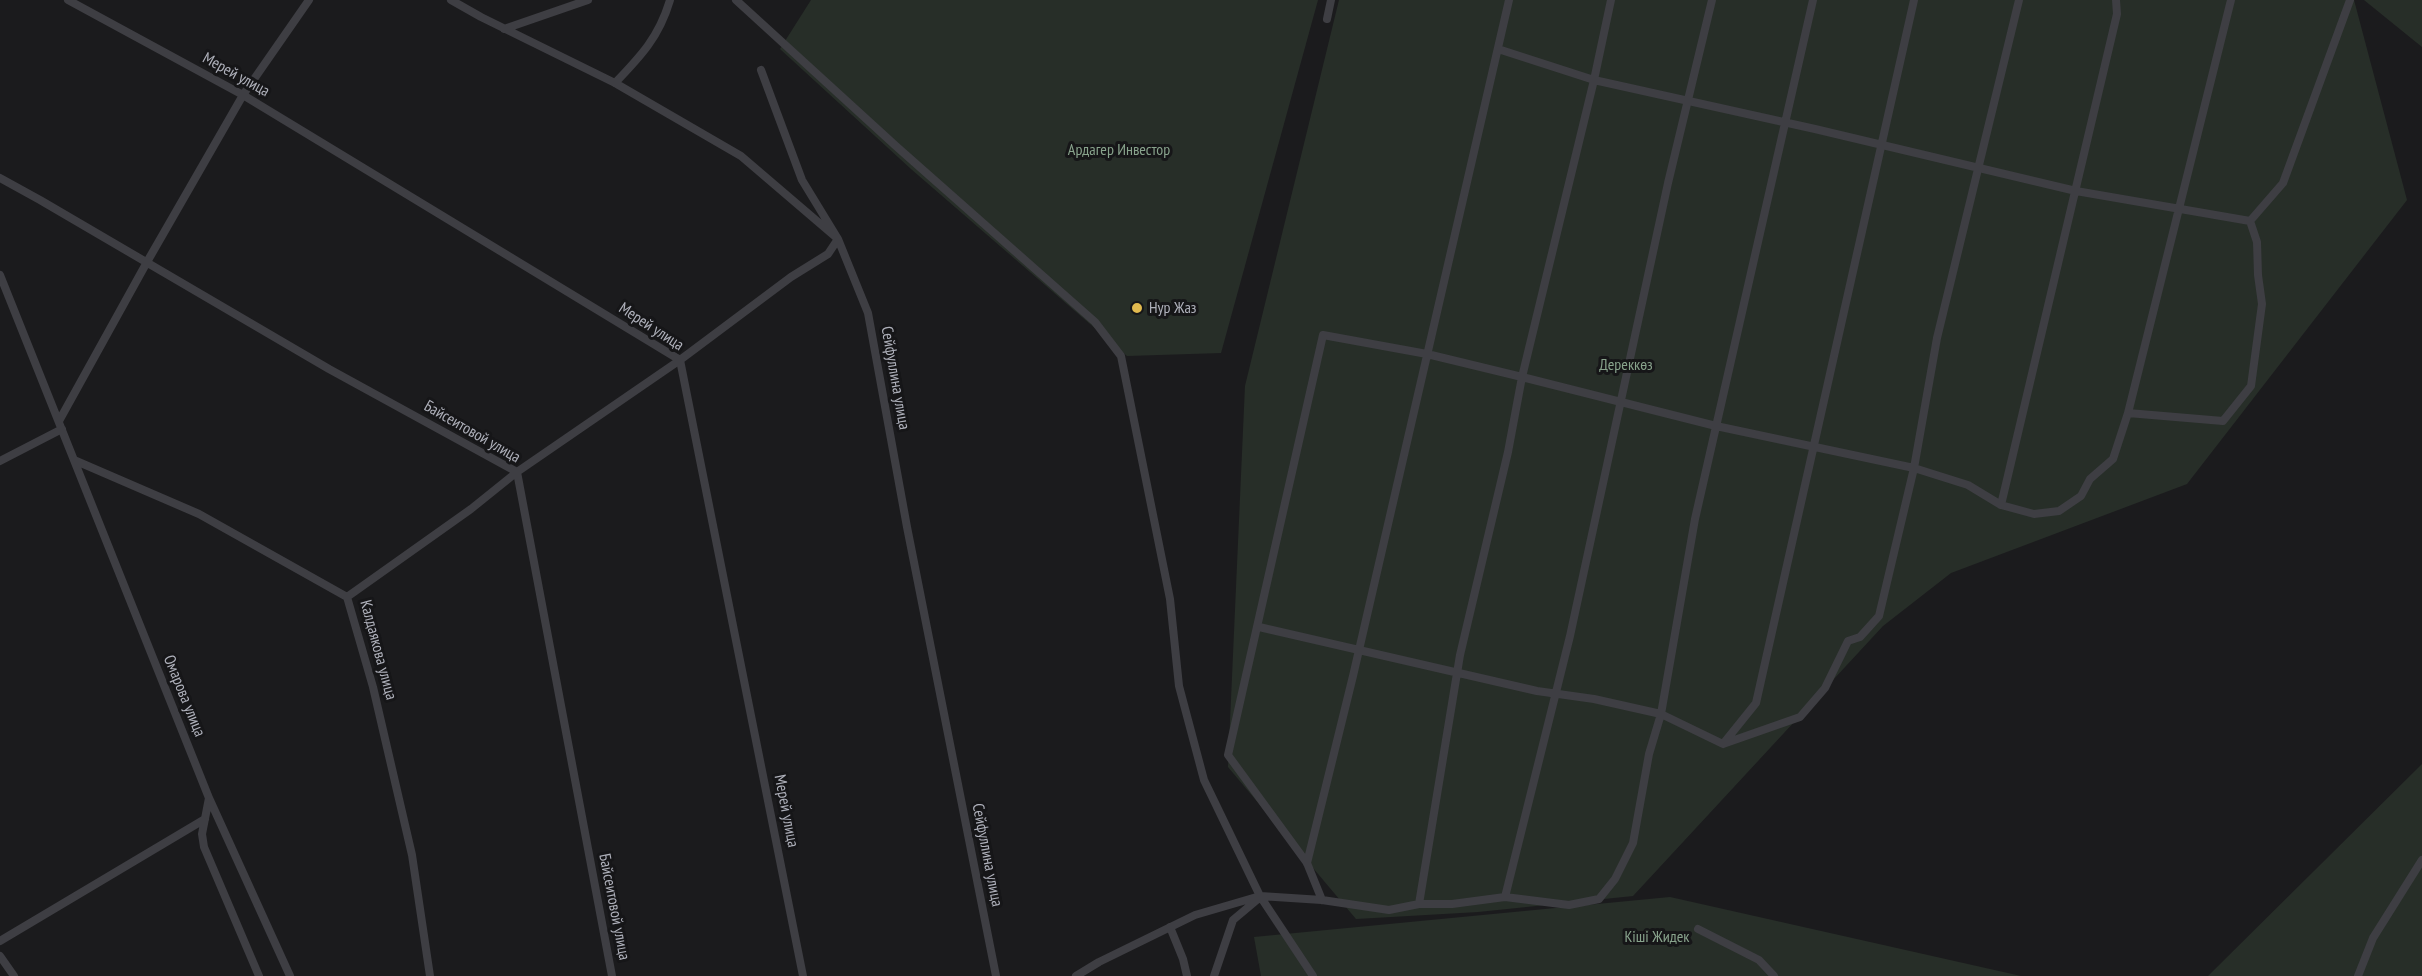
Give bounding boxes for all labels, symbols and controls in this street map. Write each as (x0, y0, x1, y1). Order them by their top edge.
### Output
street label: Мерей улица (199, 49, 273, 101)
park label: Ардагер Инвестор (1068, 140, 1170, 160)
place label: Нур Жаз (1149, 298, 1196, 318)
street label: Мерей улица (615, 299, 687, 355)
marker: Нур Жаз (1130, 301, 1144, 315)
street label: Сейфуллина улица (876, 325, 914, 431)
park label: Дереккөз (1599, 355, 1653, 375)
street label: Байсеитовой улица (420, 397, 524, 467)
street label: Калдаякова улица (355, 598, 401, 702)
street label: Омарова улица (159, 652, 209, 740)
street label: Мерей улица (770, 773, 802, 849)
street label: Сейфуллина улица (968, 802, 1006, 908)
street label: Байсеитовой улица (594, 852, 634, 962)
park label: Кіші Жидек (1624, 927, 1690, 947)

